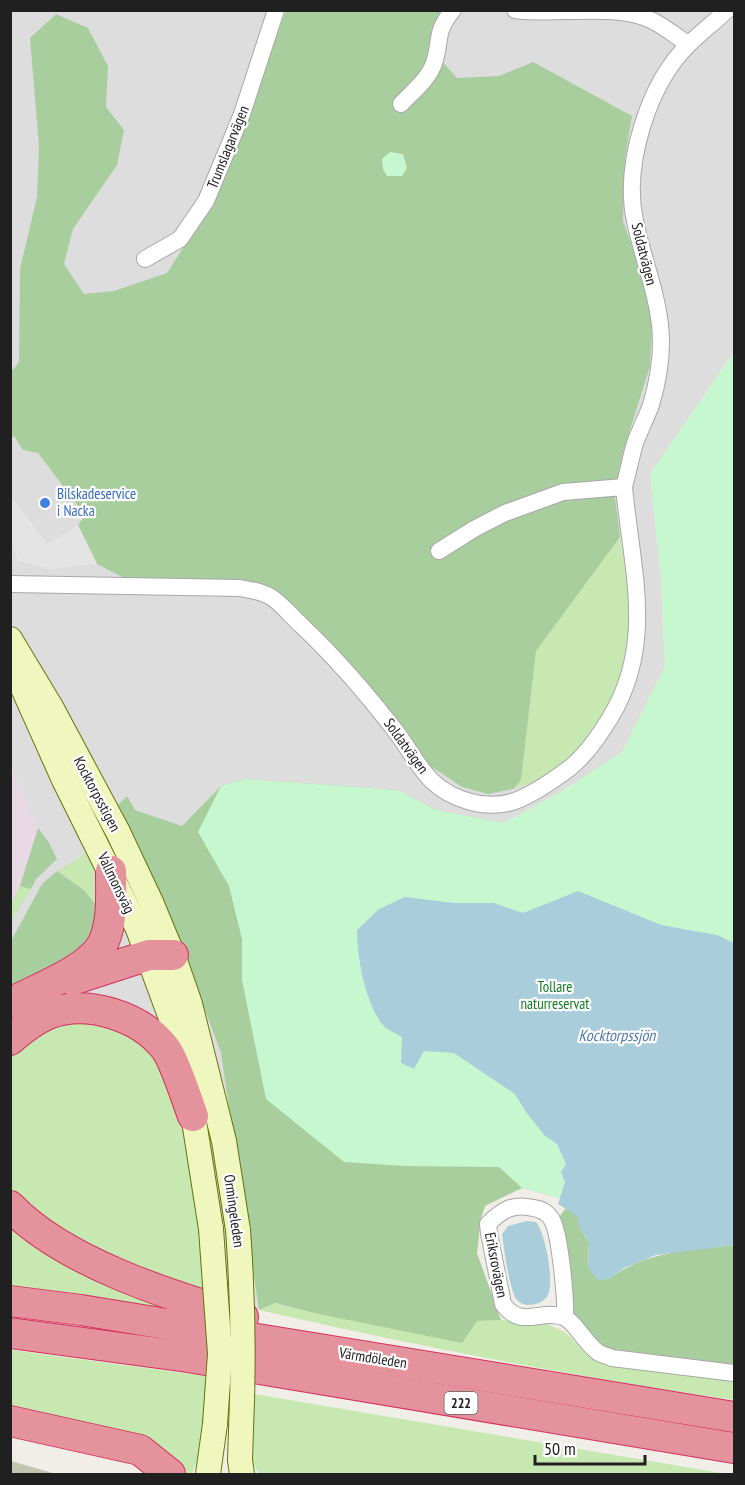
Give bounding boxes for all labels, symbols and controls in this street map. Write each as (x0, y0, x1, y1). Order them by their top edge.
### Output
street label: Trumslagarvägen (202, 102, 253, 191)
street label: Soldatvägen (628, 221, 661, 287)
place label: Bilskadeservice i Nacka (57, 484, 136, 520)
marker: Bilskadeservice i Nacka (38, 496, 52, 510)
street label: Soldatvägen (380, 714, 433, 777)
street label: Kocktorpsstigen (70, 753, 125, 835)
street label: Vallmonsväg (93, 848, 139, 916)
park label: Tollare naturreservat (521, 977, 589, 1013)
water label: Kocktorpssjön (579, 1025, 656, 1045)
street label: Ormingeleden (220, 1173, 249, 1249)
street label: Eriksrovägen (481, 1231, 512, 1299)
street label: Värmdöleden (337, 1343, 408, 1372)
road number: 222 (444, 1392, 478, 1414)
scale bar (535, 1428, 644, 1466)
text: 50 m (544, 1437, 576, 1460)

